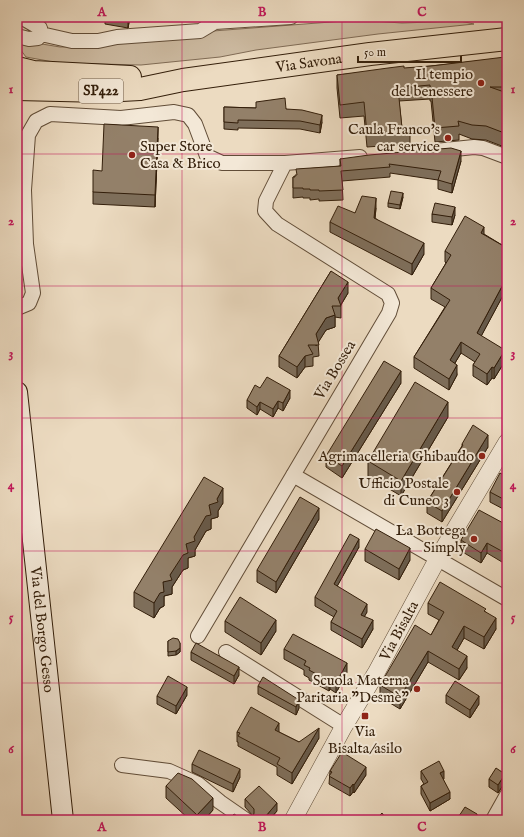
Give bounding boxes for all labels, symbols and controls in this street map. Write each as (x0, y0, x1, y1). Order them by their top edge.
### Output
text: A (97, 4, 108, 21)
text: B (258, 4, 267, 21)
text: C (417, 4, 427, 21)
scale bar (358, 38, 461, 64)
text: 50 m (364, 45, 386, 60)
street label: Via Savona (273, 48, 344, 77)
place label: Il tempio del benessere (391, 65, 473, 101)
marker: Il tempio del benessere (476, 78, 486, 88)
road number: SP422 (79, 79, 123, 103)
text: 1 (9, 81, 14, 98)
text: 1 (511, 81, 516, 98)
place label: Caula Franco's car service (348, 120, 440, 156)
marker: Caula Franco's car service (443, 133, 453, 143)
place label: Super Store Casa & Brico (140, 137, 221, 173)
marker: Super Store Casa & Brico (127, 150, 137, 160)
text: 2 (8, 213, 14, 230)
text: 2 (510, 213, 516, 230)
street label: Via Bossea (309, 337, 360, 404)
text: 3 (9, 345, 14, 362)
text: 3 (511, 345, 516, 362)
place label: Agrimacelleria Ghibaudo (317, 447, 474, 466)
marker: Agrimacelleria Ghibaudo (477, 451, 487, 461)
place label: Ufficio Postale di Cuneo 3 (359, 474, 449, 510)
text: 4 (8, 477, 15, 494)
text: 4 (510, 477, 517, 494)
marker: Ufficio Postale di Cuneo 3 (452, 487, 462, 497)
place label: La Bottega Simply (396, 521, 467, 557)
marker: La Bottega Simply (469, 534, 479, 544)
street label: Via del Borgo Gesso (26, 565, 59, 693)
street label: Via Bisalta (375, 597, 423, 665)
text: 5 (9, 609, 14, 626)
text: 5 (511, 609, 516, 626)
place label: Scuola Materna Paritaria "Desmè" (296, 671, 410, 707)
marker: Scuola Materna Paritaria "Desmè" (412, 684, 422, 694)
marker: Via Bisalta/asilo (360, 711, 370, 721)
place label: Via Bisalta/asilo (328, 722, 402, 758)
text: 6 (8, 741, 14, 758)
text: 6 (510, 741, 516, 758)
text: A (97, 819, 108, 836)
text: B (258, 819, 267, 836)
text: C (417, 819, 427, 836)

